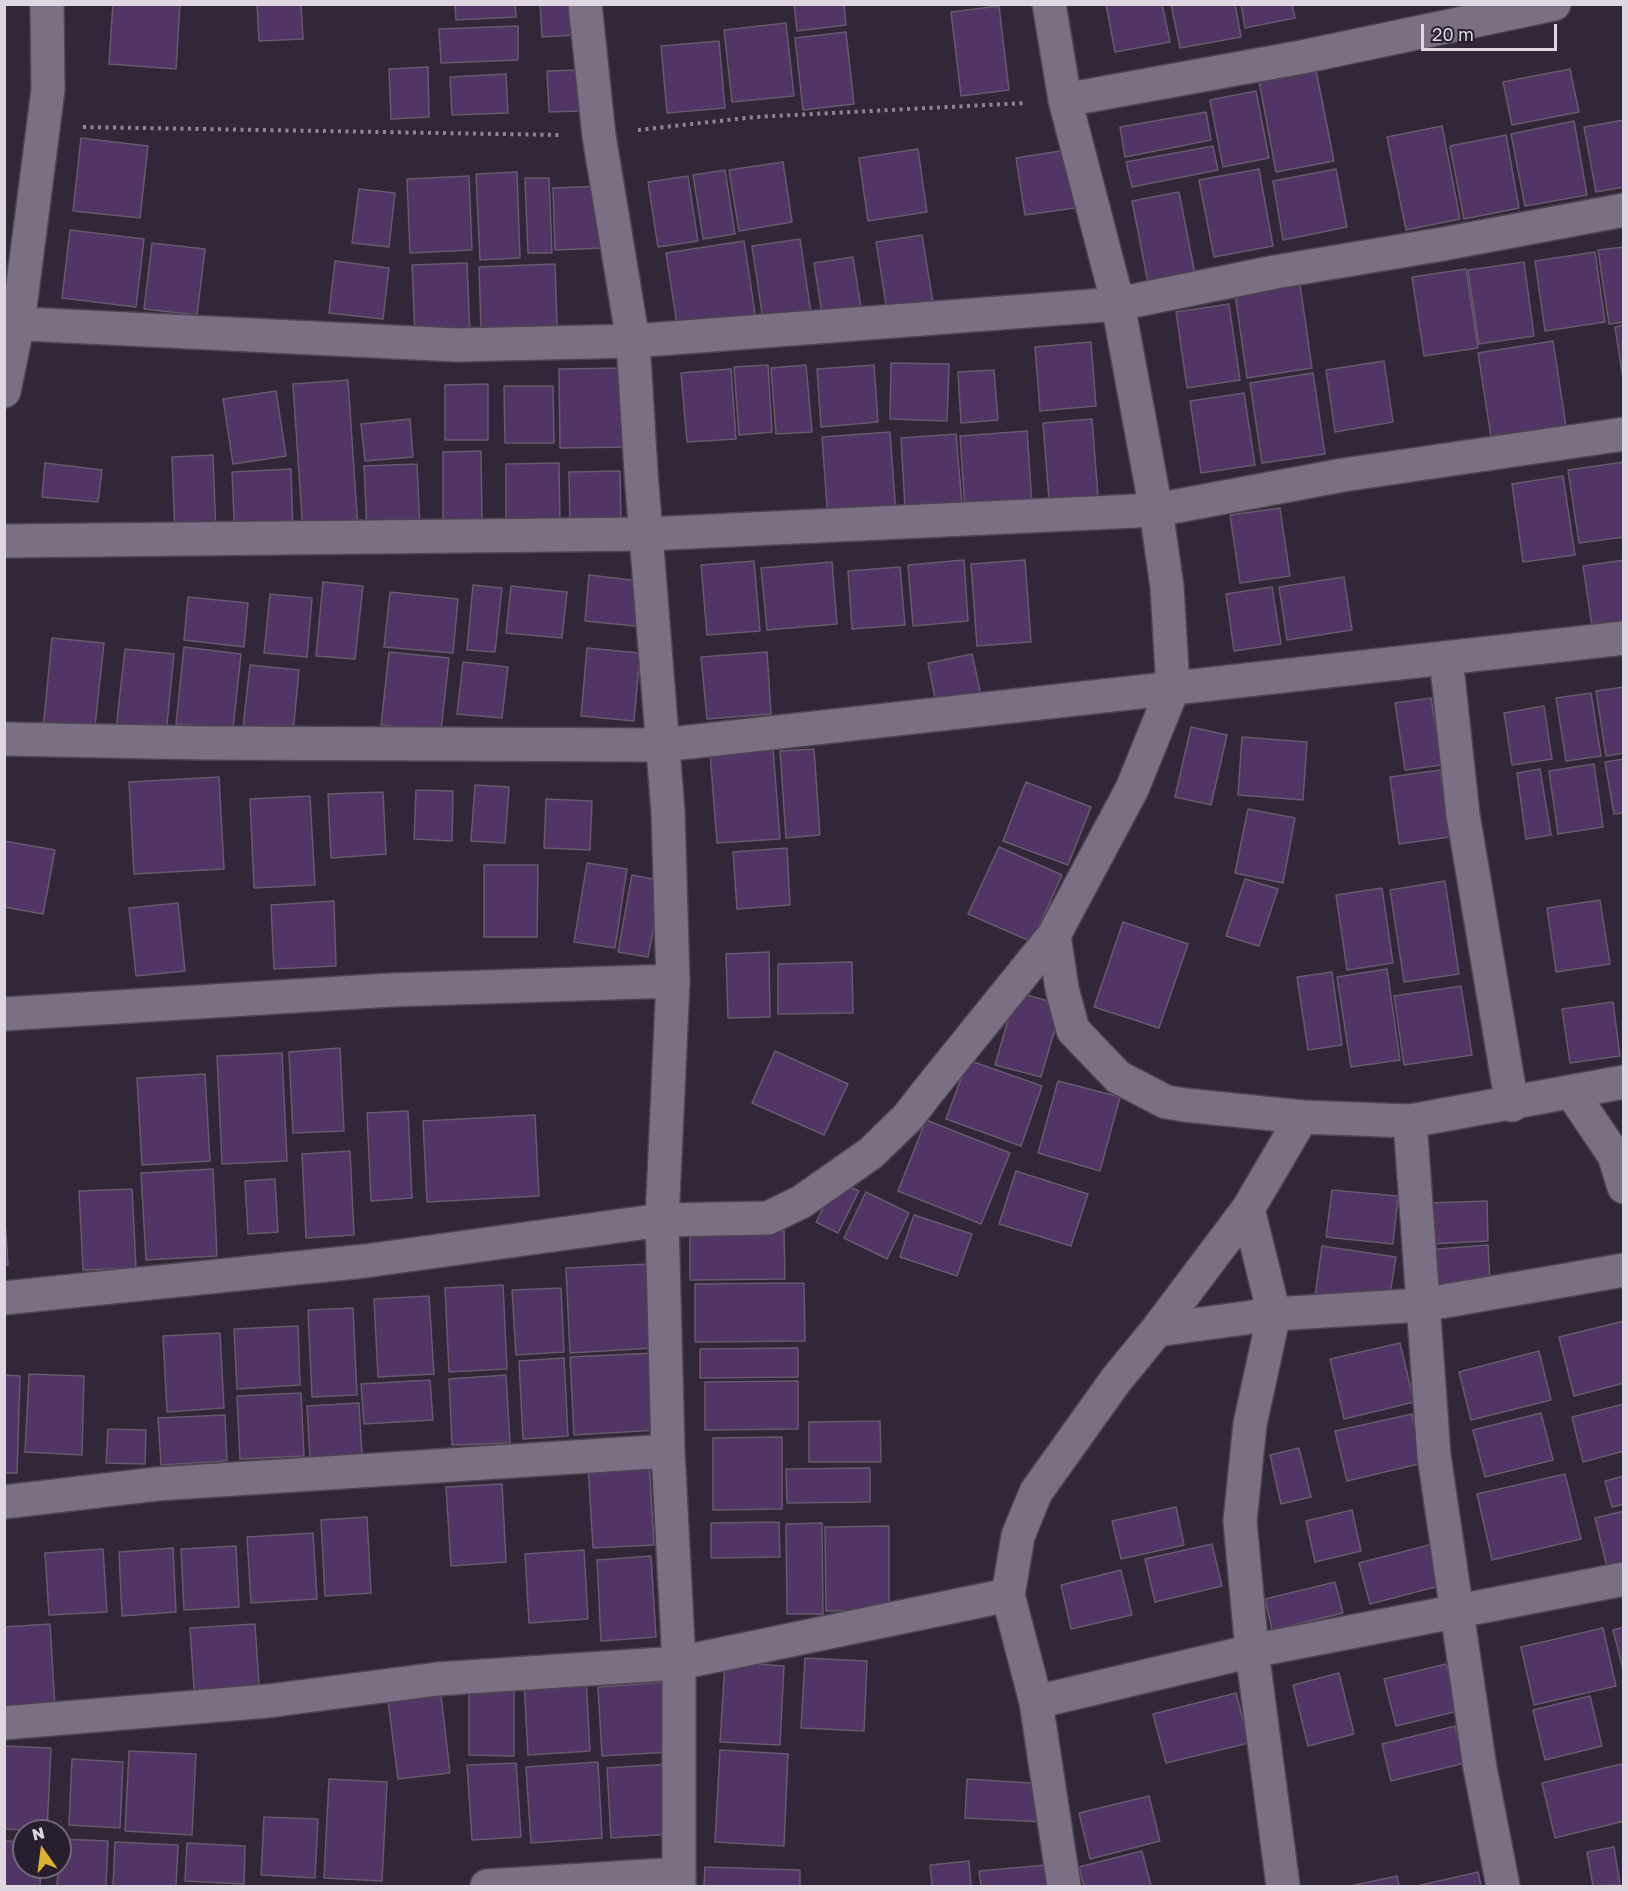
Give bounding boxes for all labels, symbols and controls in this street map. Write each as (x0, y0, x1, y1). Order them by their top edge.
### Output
scale bar (1424, 12, 1560, 50)
text: 20 m (1432, 23, 1474, 45)
north arrow (12, 1819, 72, 1879)
text: N (30, 1822, 46, 1845)

